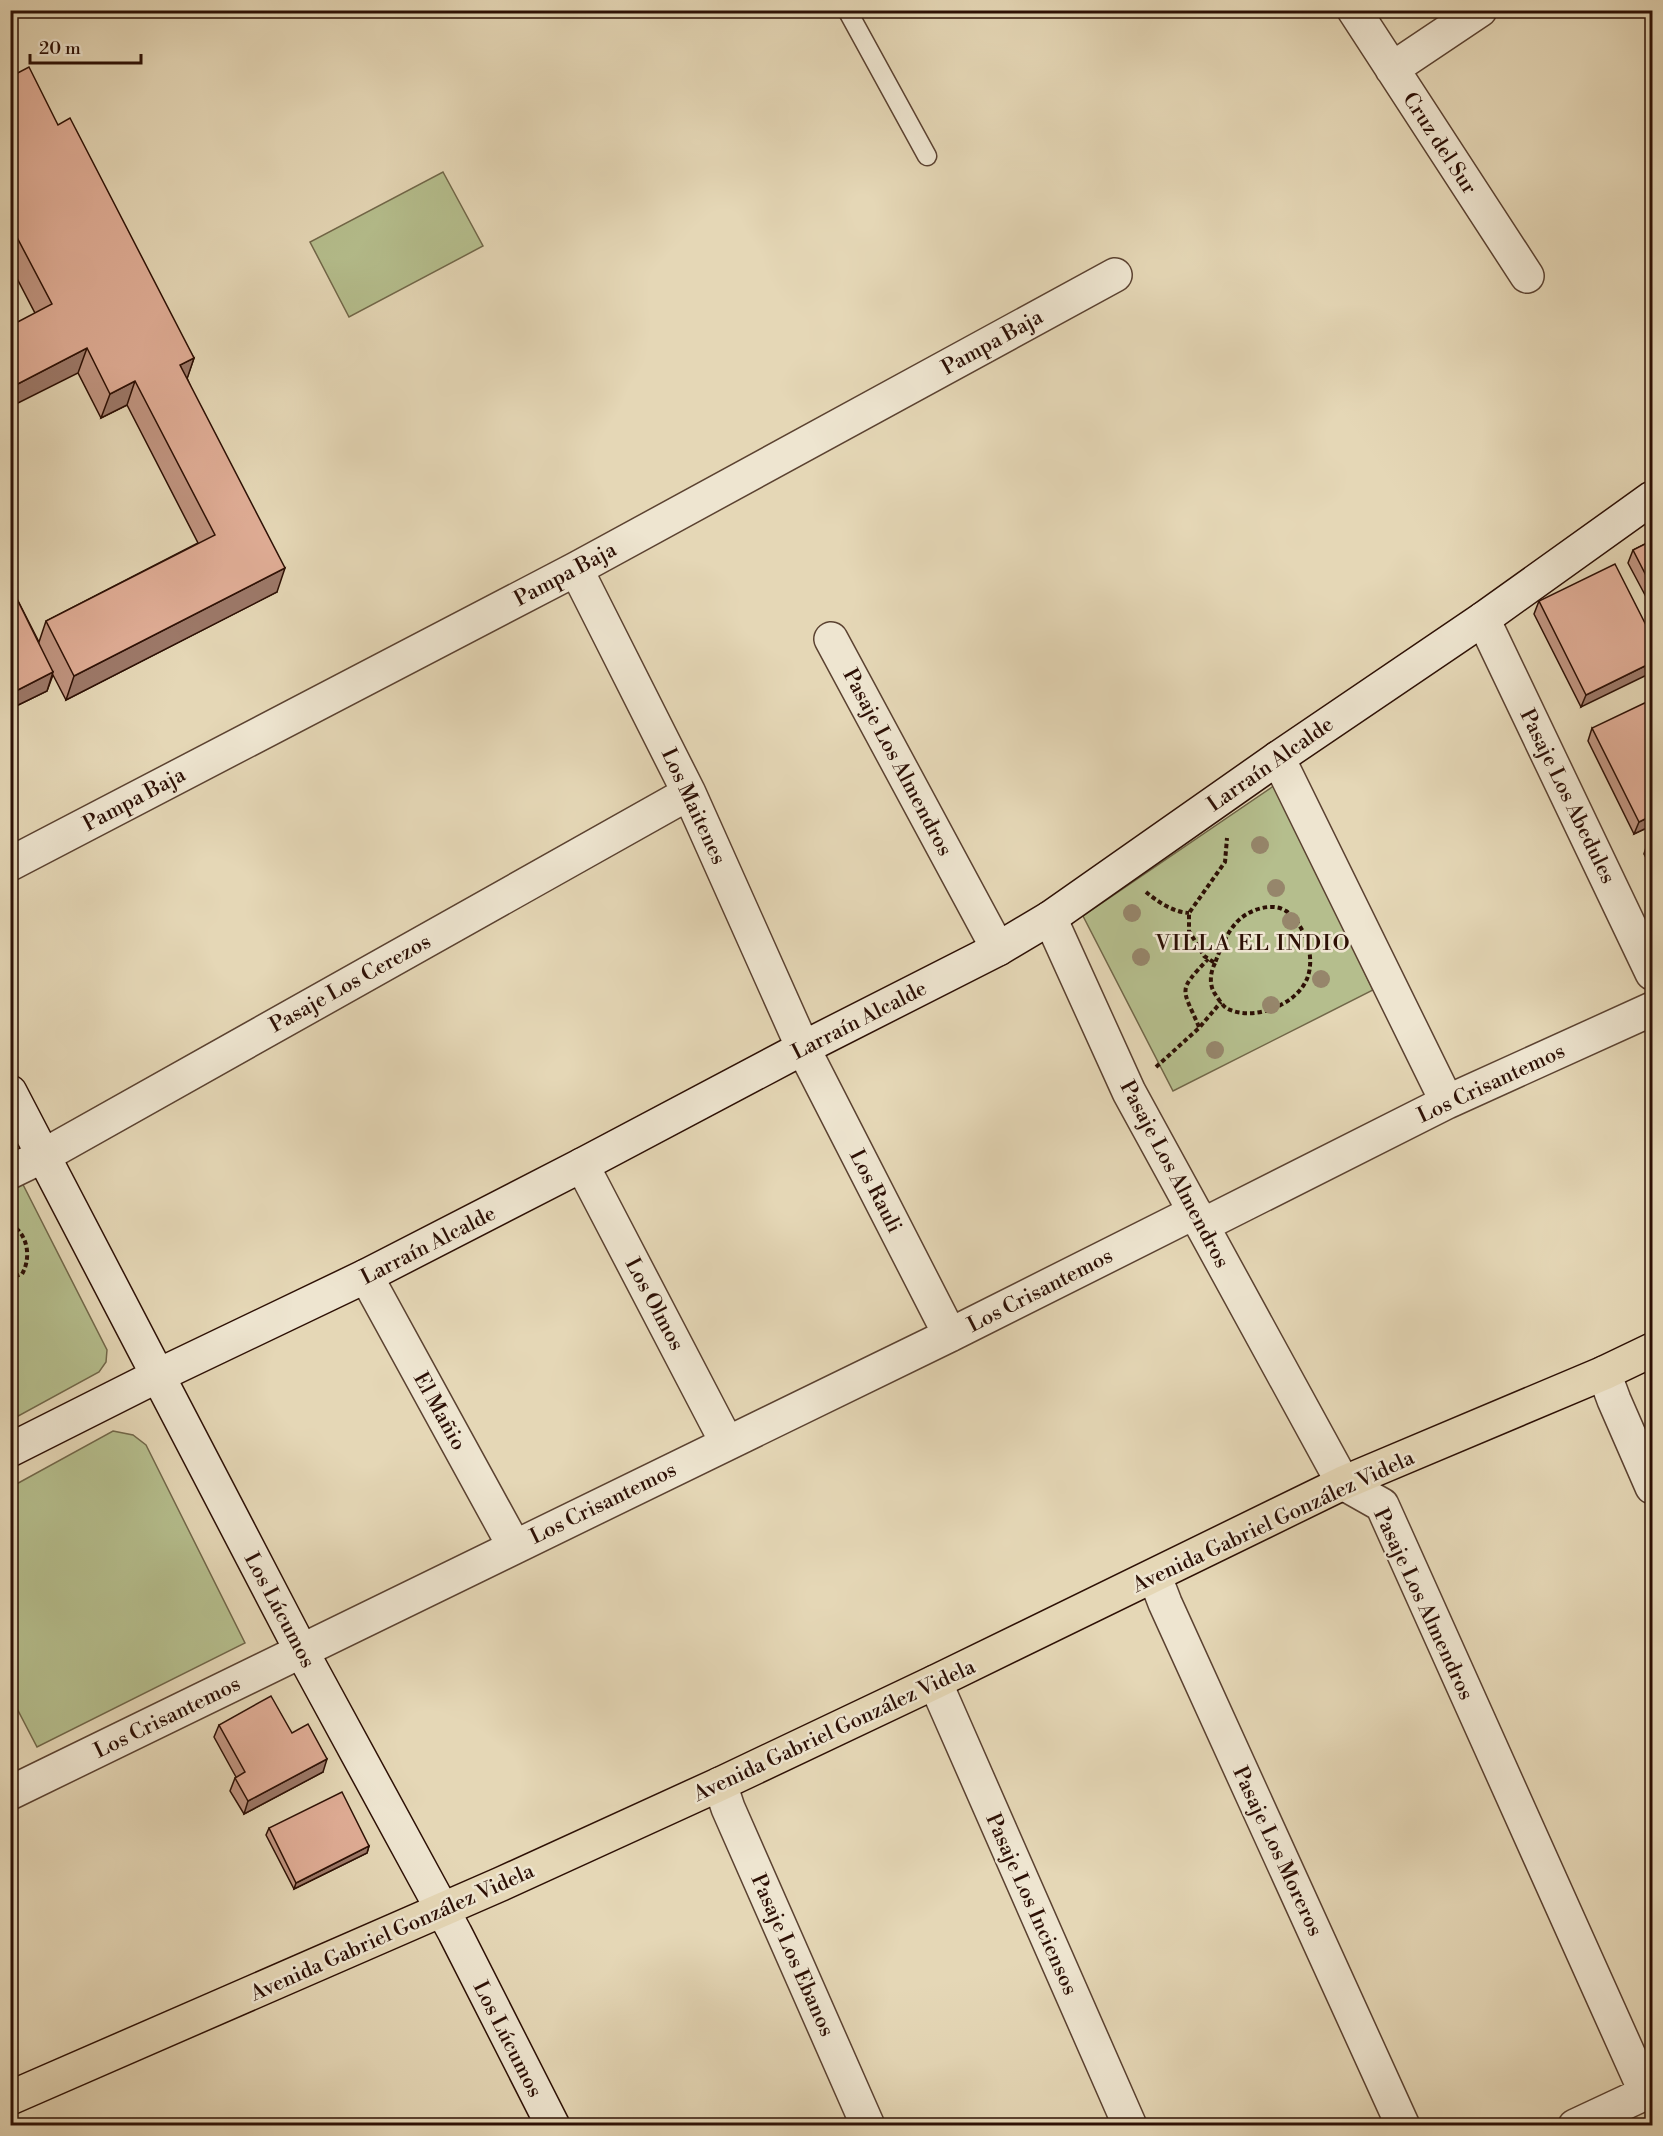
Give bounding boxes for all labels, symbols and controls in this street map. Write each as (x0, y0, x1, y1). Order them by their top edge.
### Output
scale bar (30, 27, 141, 65)
text: 20 m (39, 37, 81, 60)
street label: Cruz del Sur (1396, 88, 1482, 200)
street label: Pampa Baja (937, 304, 1048, 381)
street label: Pampa Baja (510, 537, 621, 613)
street label: Pasaje Los Almendros (837, 664, 958, 861)
street label: Pasaje Los Abedules (1514, 705, 1621, 888)
street label: Larraín Alcalde (1202, 712, 1339, 818)
street label: Los Maitenes (655, 744, 731, 869)
street label: Pampa Baja (79, 762, 190, 838)
street label: Pasaje Los Cerezos (265, 929, 436, 1039)
district label: VILLA EL INDIO (1154, 930, 1351, 957)
street label: Larraín Alcalde (788, 976, 931, 1066)
street label: Los Crisantemos (1414, 1038, 1569, 1129)
street label: Pasaje Los Almendros (1114, 1076, 1235, 1273)
street label: Los Rauli (843, 1145, 907, 1237)
street label: Larraín Alcalde (357, 1201, 500, 1291)
street label: Los Crisantemos (963, 1243, 1117, 1339)
street label: Los Olmos (619, 1254, 689, 1355)
street label: El Mañio (407, 1368, 471, 1455)
street label: Avenida Gabriel González Videla (1127, 1445, 1419, 1599)
street label: Los Crisantemos (526, 1457, 681, 1551)
street label: Pasaje Los Almendros (1367, 1504, 1479, 1704)
street label: Los Lúcumos (238, 1548, 320, 1673)
street label: Avenida Gabriel González Videla (688, 1654, 980, 1808)
street label: Los Crisantemos (90, 1671, 245, 1765)
street label: Pasaje Los Moreros (1226, 1762, 1328, 1940)
street label: Pasaje Los Inciensos (979, 1810, 1083, 1999)
street label: Avenida Gabriel González Videla (246, 1858, 539, 2008)
street label: Pasaje Los Ebanos (745, 1870, 840, 2041)
street label: Los Lúcumos (467, 1977, 548, 2102)

